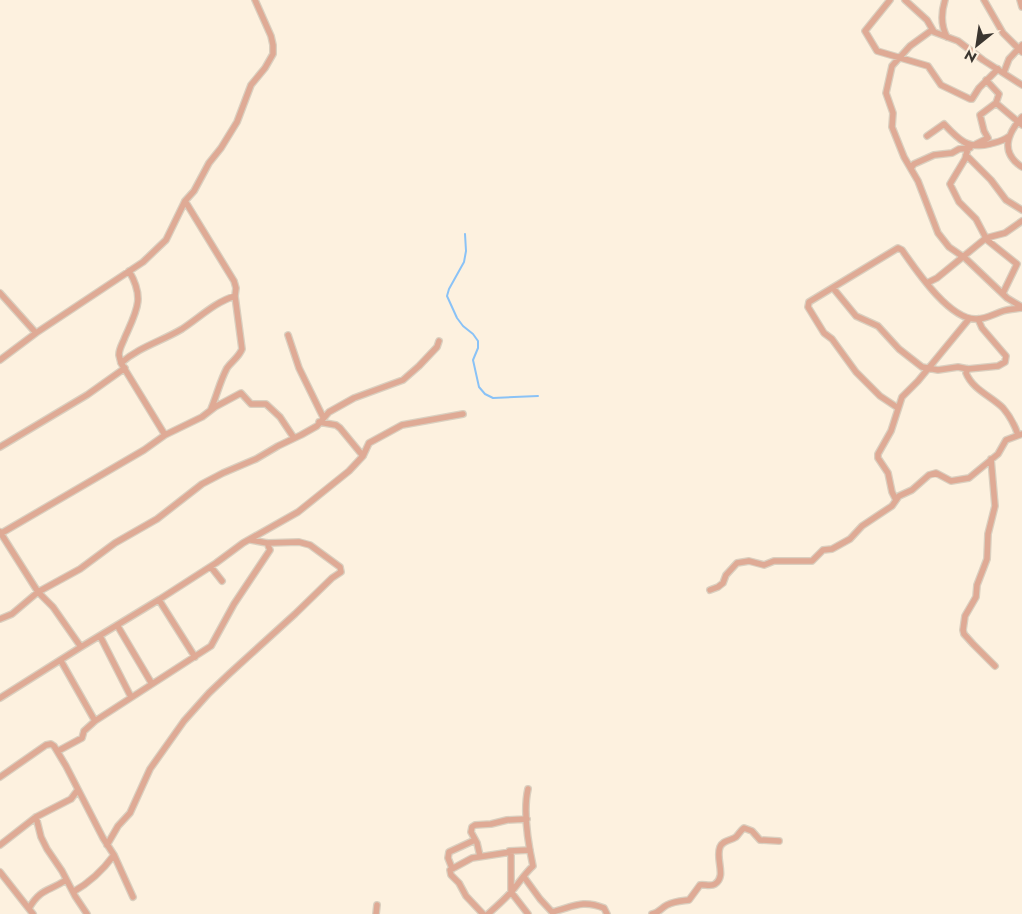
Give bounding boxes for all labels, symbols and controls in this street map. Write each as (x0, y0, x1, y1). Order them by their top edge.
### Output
north arrow (952, 20, 1002, 70)
text: N (961, 45, 980, 68)

